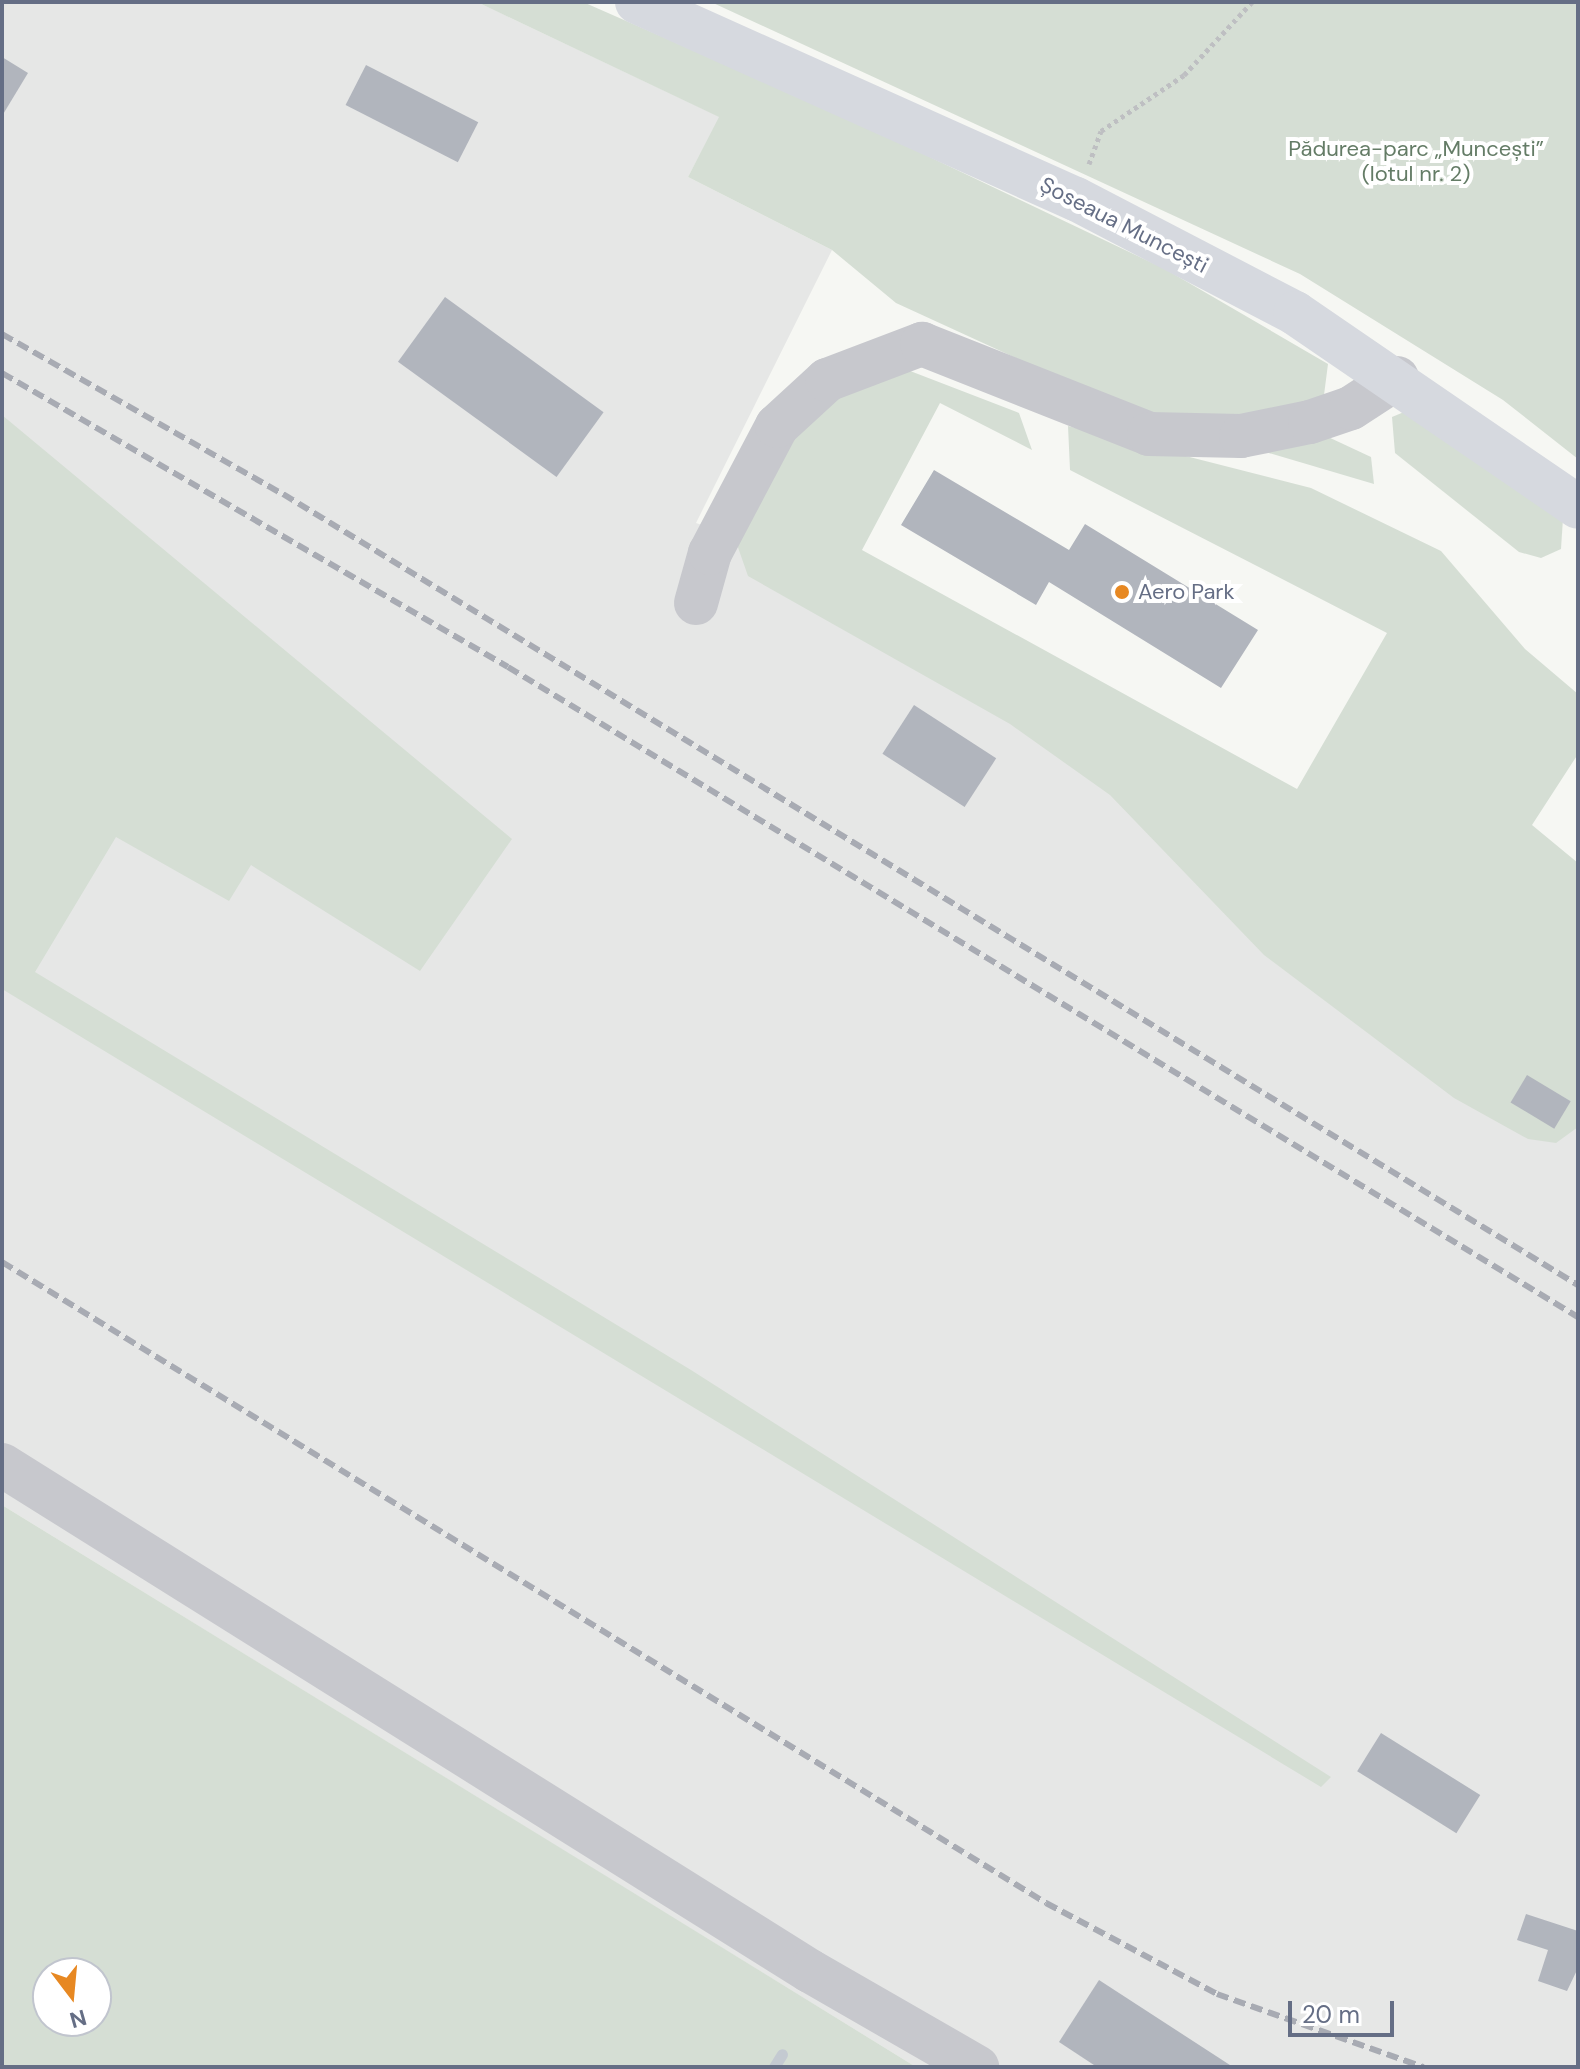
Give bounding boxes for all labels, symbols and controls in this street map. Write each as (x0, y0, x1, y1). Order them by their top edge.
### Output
park label: Pădurea-parc „Muncești” (lotul nr. 2) (1288, 135, 1544, 186)
street label: Șoseaua Muncești (1036, 171, 1212, 279)
place label: Aero Park (1138, 579, 1235, 605)
marker: Aero Park (1113, 583, 1131, 601)
north arrow (32, 1957, 112, 2037)
scale bar (1292, 1985, 1398, 2035)
text: 20 m (1302, 1999, 1360, 2030)
text: N (66, 2002, 90, 2035)

